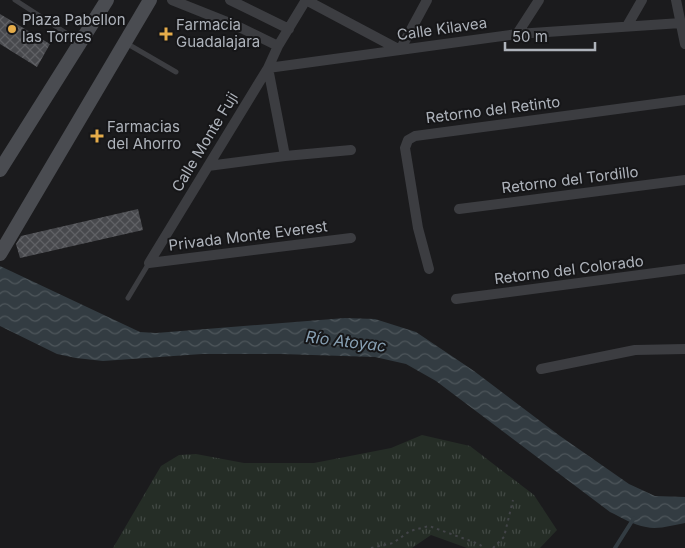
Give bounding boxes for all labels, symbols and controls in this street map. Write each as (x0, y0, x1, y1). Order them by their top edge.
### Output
place label: Plaza Pabellon las Torres (22, 10, 126, 46)
street label: Calle Kilavea (396, 13, 488, 44)
place label: Farmacia Guadalajara (176, 15, 260, 51)
scale bar (505, 20, 595, 52)
marker: Plaza Pabellon las Torres (6, 23, 18, 35)
text: 50 m (512, 27, 548, 46)
marker: Farmacia Guadalajara (160, 28, 172, 40)
street label: Calle Monte Fuji (167, 88, 242, 195)
street label: Retorno del Retinto (425, 92, 561, 127)
place label: Farmacias del Ahorro (107, 117, 181, 153)
marker: Farmacias del Ahorro (91, 130, 103, 142)
street label: Retorno del Tordillo (500, 162, 639, 197)
street label: Privada Monte Everest (168, 216, 328, 255)
street label: Retorno del Colorado (493, 251, 645, 288)
water label: Río Atoyac (305, 326, 387, 356)

